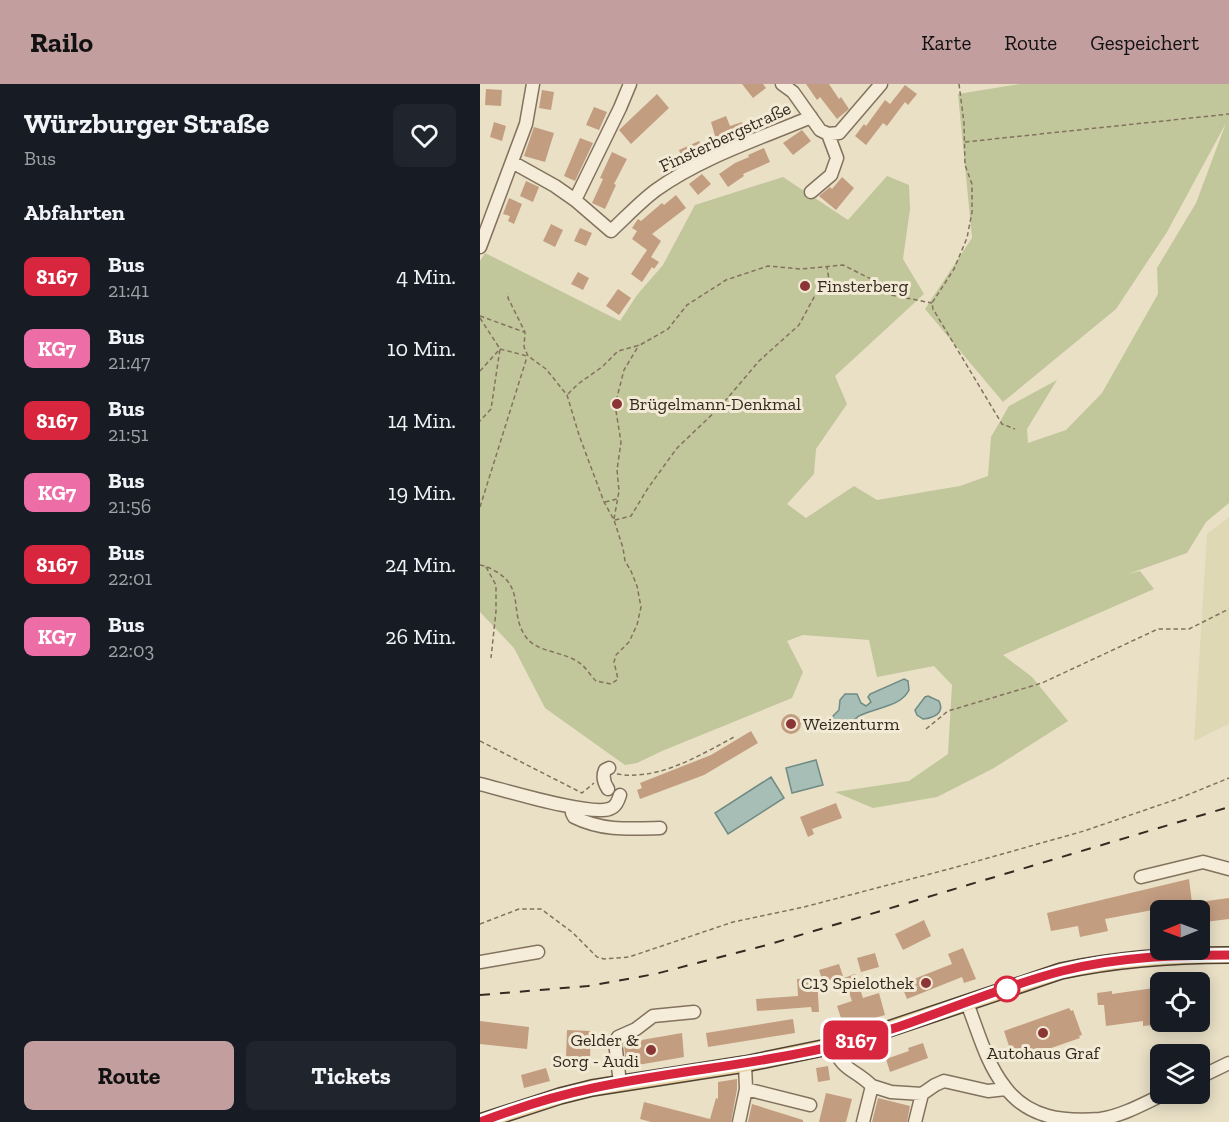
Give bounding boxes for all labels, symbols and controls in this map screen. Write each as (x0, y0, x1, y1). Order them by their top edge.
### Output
text: Railo (30, 26, 93, 59)
text: Karte (921, 30, 971, 55)
text: Route (1004, 30, 1057, 55)
text: Gespeichert (1090, 30, 1199, 55)
street label: Finsterbergstraße (656, 97, 794, 177)
button: heart (393, 104, 456, 167)
text: Würzburger Straße (24, 107, 269, 140)
text: Bus (24, 146, 56, 170)
text: Abfahrten (24, 199, 125, 226)
text: Bus (108, 251, 145, 278)
text: 4 Min. (396, 263, 456, 290)
text: 8167 (36, 264, 78, 289)
place label: Finsterberg (817, 275, 909, 297)
text: 21:41 (108, 278, 149, 302)
marker: Finsterberg (798, 279, 812, 293)
text: Bus (108, 323, 145, 350)
text: 10 Min. (387, 335, 456, 362)
text: KG7 (38, 336, 76, 361)
text: 21:47 (108, 350, 150, 374)
place label: Brügelmann-Denkmal (629, 393, 801, 415)
text: Bus (108, 395, 145, 422)
marker: Brügelmann-Denkmal (610, 397, 624, 411)
text: 14 Min. (388, 407, 456, 434)
text: 8167 (36, 408, 78, 433)
text: 21:51 (108, 422, 148, 446)
text: Bus (108, 467, 145, 494)
text: 19 Min. (388, 479, 456, 506)
text: KG7 (38, 480, 76, 505)
text: 21:56 (108, 494, 151, 518)
text: Bus (108, 539, 145, 566)
text: 24 Min. (385, 551, 456, 578)
text: 8167 (36, 552, 78, 577)
text: 22:01 (108, 566, 152, 590)
text: Bus (108, 611, 145, 638)
text: 26 Min. (385, 623, 456, 650)
text: KG7 (38, 624, 76, 649)
text: 22:03 (108, 638, 154, 662)
place label: Weizenturm (803, 713, 900, 735)
marker: Weizenturm (784, 717, 798, 731)
north arrow (1150, 900, 1210, 960)
map controls (1150, 900, 1210, 1104)
place label: C13 Spielothek (801, 972, 915, 994)
button: locate (1150, 972, 1210, 1032)
marker: C13 Spielothek (919, 976, 933, 990)
unlabelled marker (994, 976, 1020, 1002)
line badge: 8167 (814, 1020, 898, 1060)
marker: Autohaus Graf (1036, 1026, 1050, 1040)
text: 8167 (835, 1028, 877, 1053)
place label: Gelder & Sorg - Audi (552, 1029, 639, 1072)
button: Route (24, 1041, 234, 1110)
button: Tickets (246, 1041, 456, 1110)
place label: Autohaus Graf (987, 1042, 1101, 1064)
marker: Gelder & Sorg - Audi (644, 1043, 658, 1057)
button: layers (1150, 1044, 1210, 1104)

